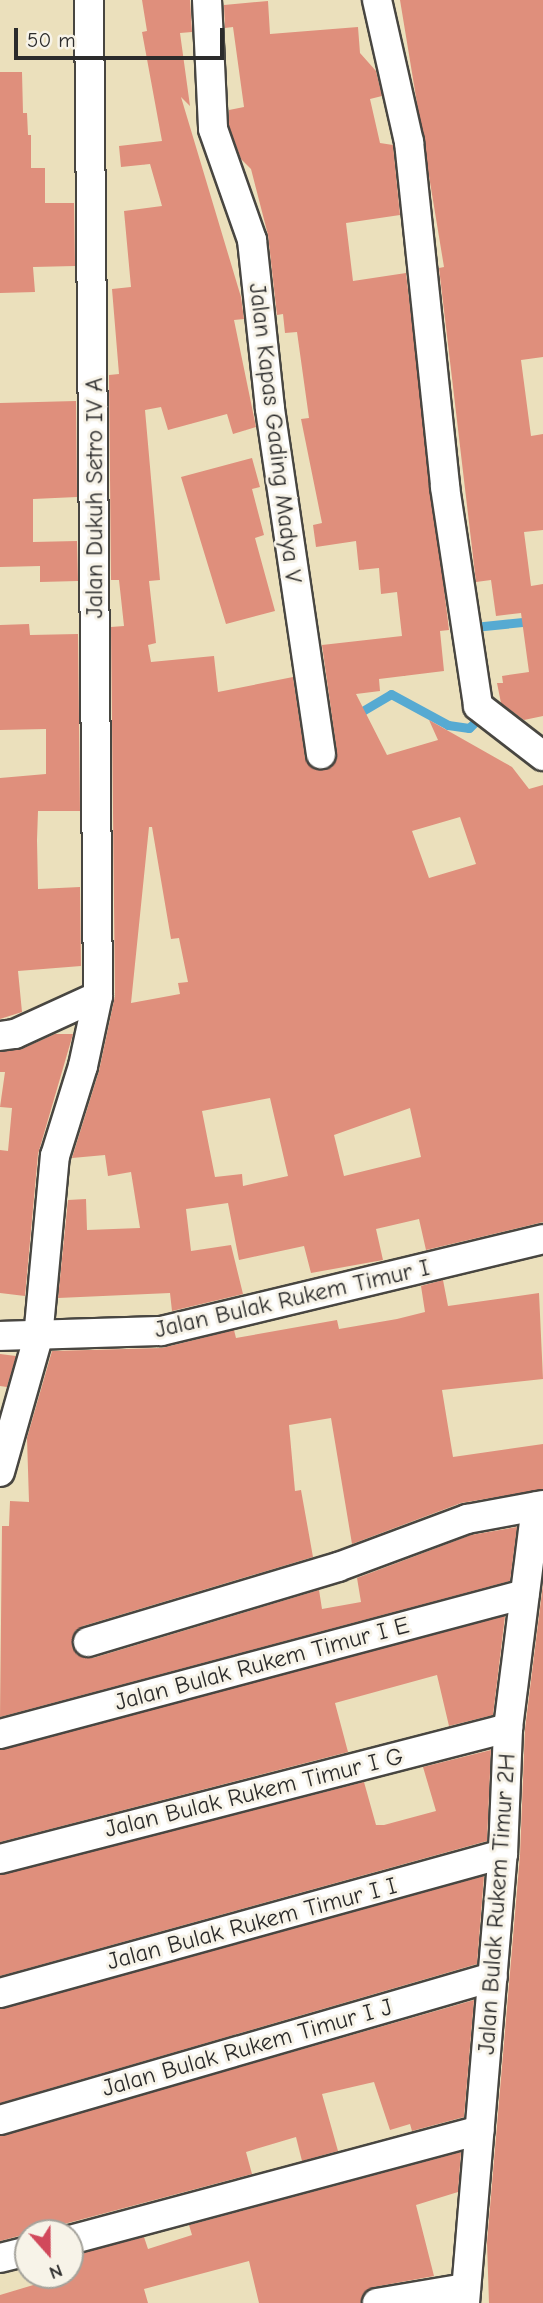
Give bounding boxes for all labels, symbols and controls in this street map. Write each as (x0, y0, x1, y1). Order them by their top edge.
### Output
scale bar (18, 14, 228, 58)
text: 50 m (27, 28, 76, 52)
street label: Jalan Kapas Gading Madya V (242, 281, 308, 585)
street label: Jalan Dukuh Setro IV A (81, 378, 109, 618)
street label: Jalan Bulak Rukem Timur I (152, 1253, 432, 1345)
street label: Jalan Bulak Rukem Timur I E (112, 1611, 412, 1717)
street label: Jalan Bulak Rukem Timur I G (102, 1742, 406, 1844)
street label: Jalan Bulak Rukem Timur 2H (472, 1752, 522, 2056)
street label: Jalan Bulak Rukem Timur I I (104, 1871, 400, 1977)
street label: Jalan Bulak Rukem Timur I J (99, 1993, 395, 2103)
north arrow (14, 2219, 84, 2289)
text: N (46, 2259, 66, 2284)

